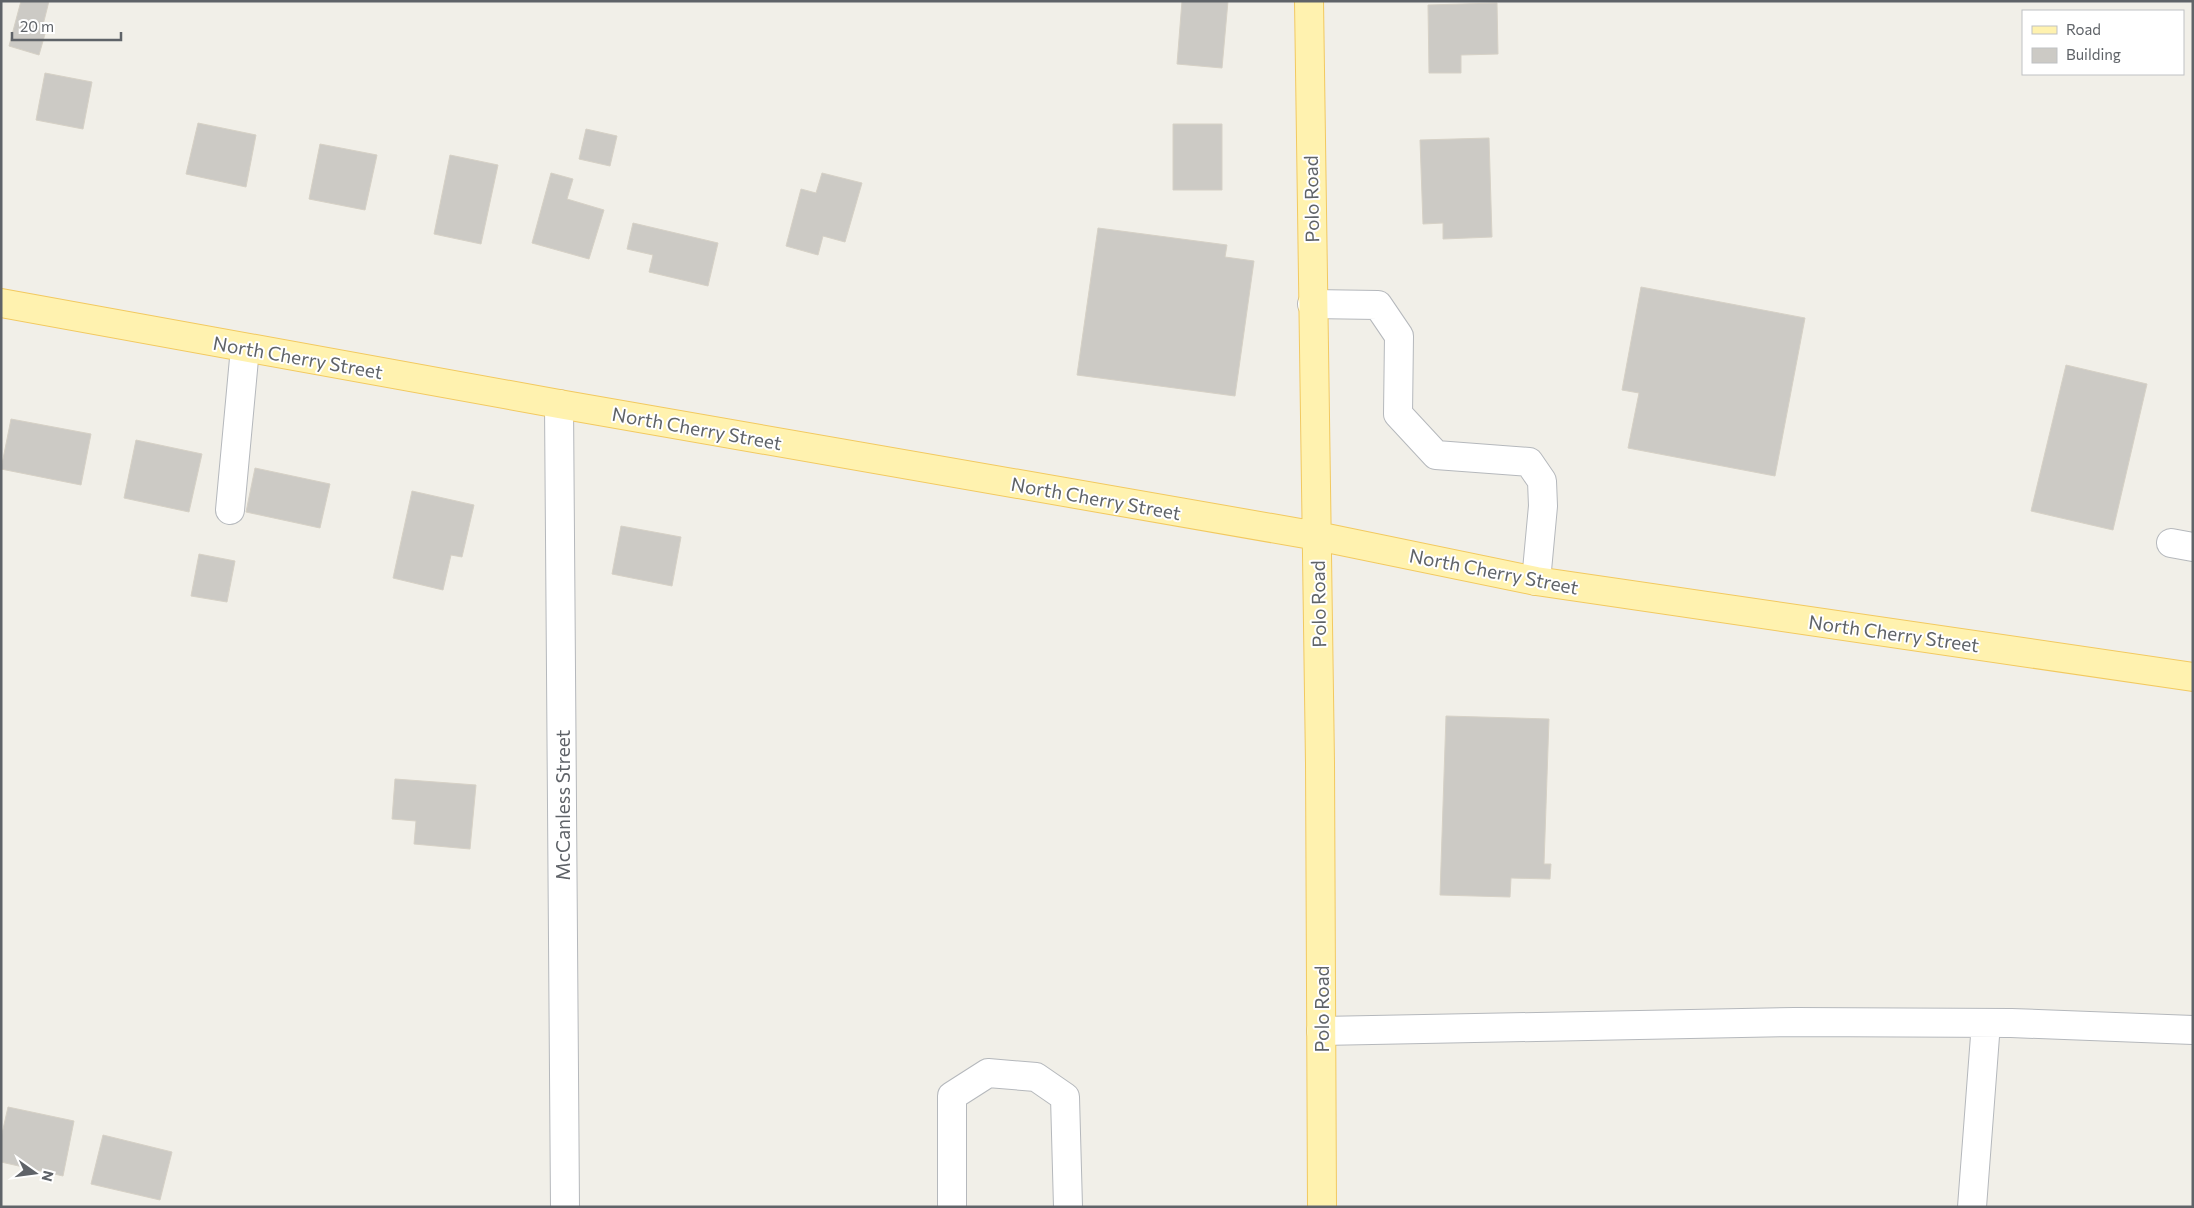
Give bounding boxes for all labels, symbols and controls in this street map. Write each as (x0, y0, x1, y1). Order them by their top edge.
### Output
scale bar (12, 10, 121, 42)
legend (2022, 10, 2184, 75)
text: 20 m (20, 17, 54, 35)
text: Road (2066, 20, 2101, 38)
text: Building (2066, 45, 2121, 63)
street label: Polo Road (1299, 155, 1323, 243)
street label: North Cherry Street (211, 331, 385, 383)
street label: North Cherry Street (610, 402, 784, 454)
street label: North Cherry Street (1009, 472, 1183, 524)
street label: North Cherry Street (1407, 543, 1581, 599)
street label: Polo Road (1306, 560, 1330, 648)
street label: North Cherry Street (1807, 610, 1981, 656)
street label: McCanless Street (551, 729, 574, 880)
street label: Polo Road (1310, 965, 1333, 1053)
north arrow (10, 1148, 60, 1198)
text: N (39, 1169, 58, 1183)

